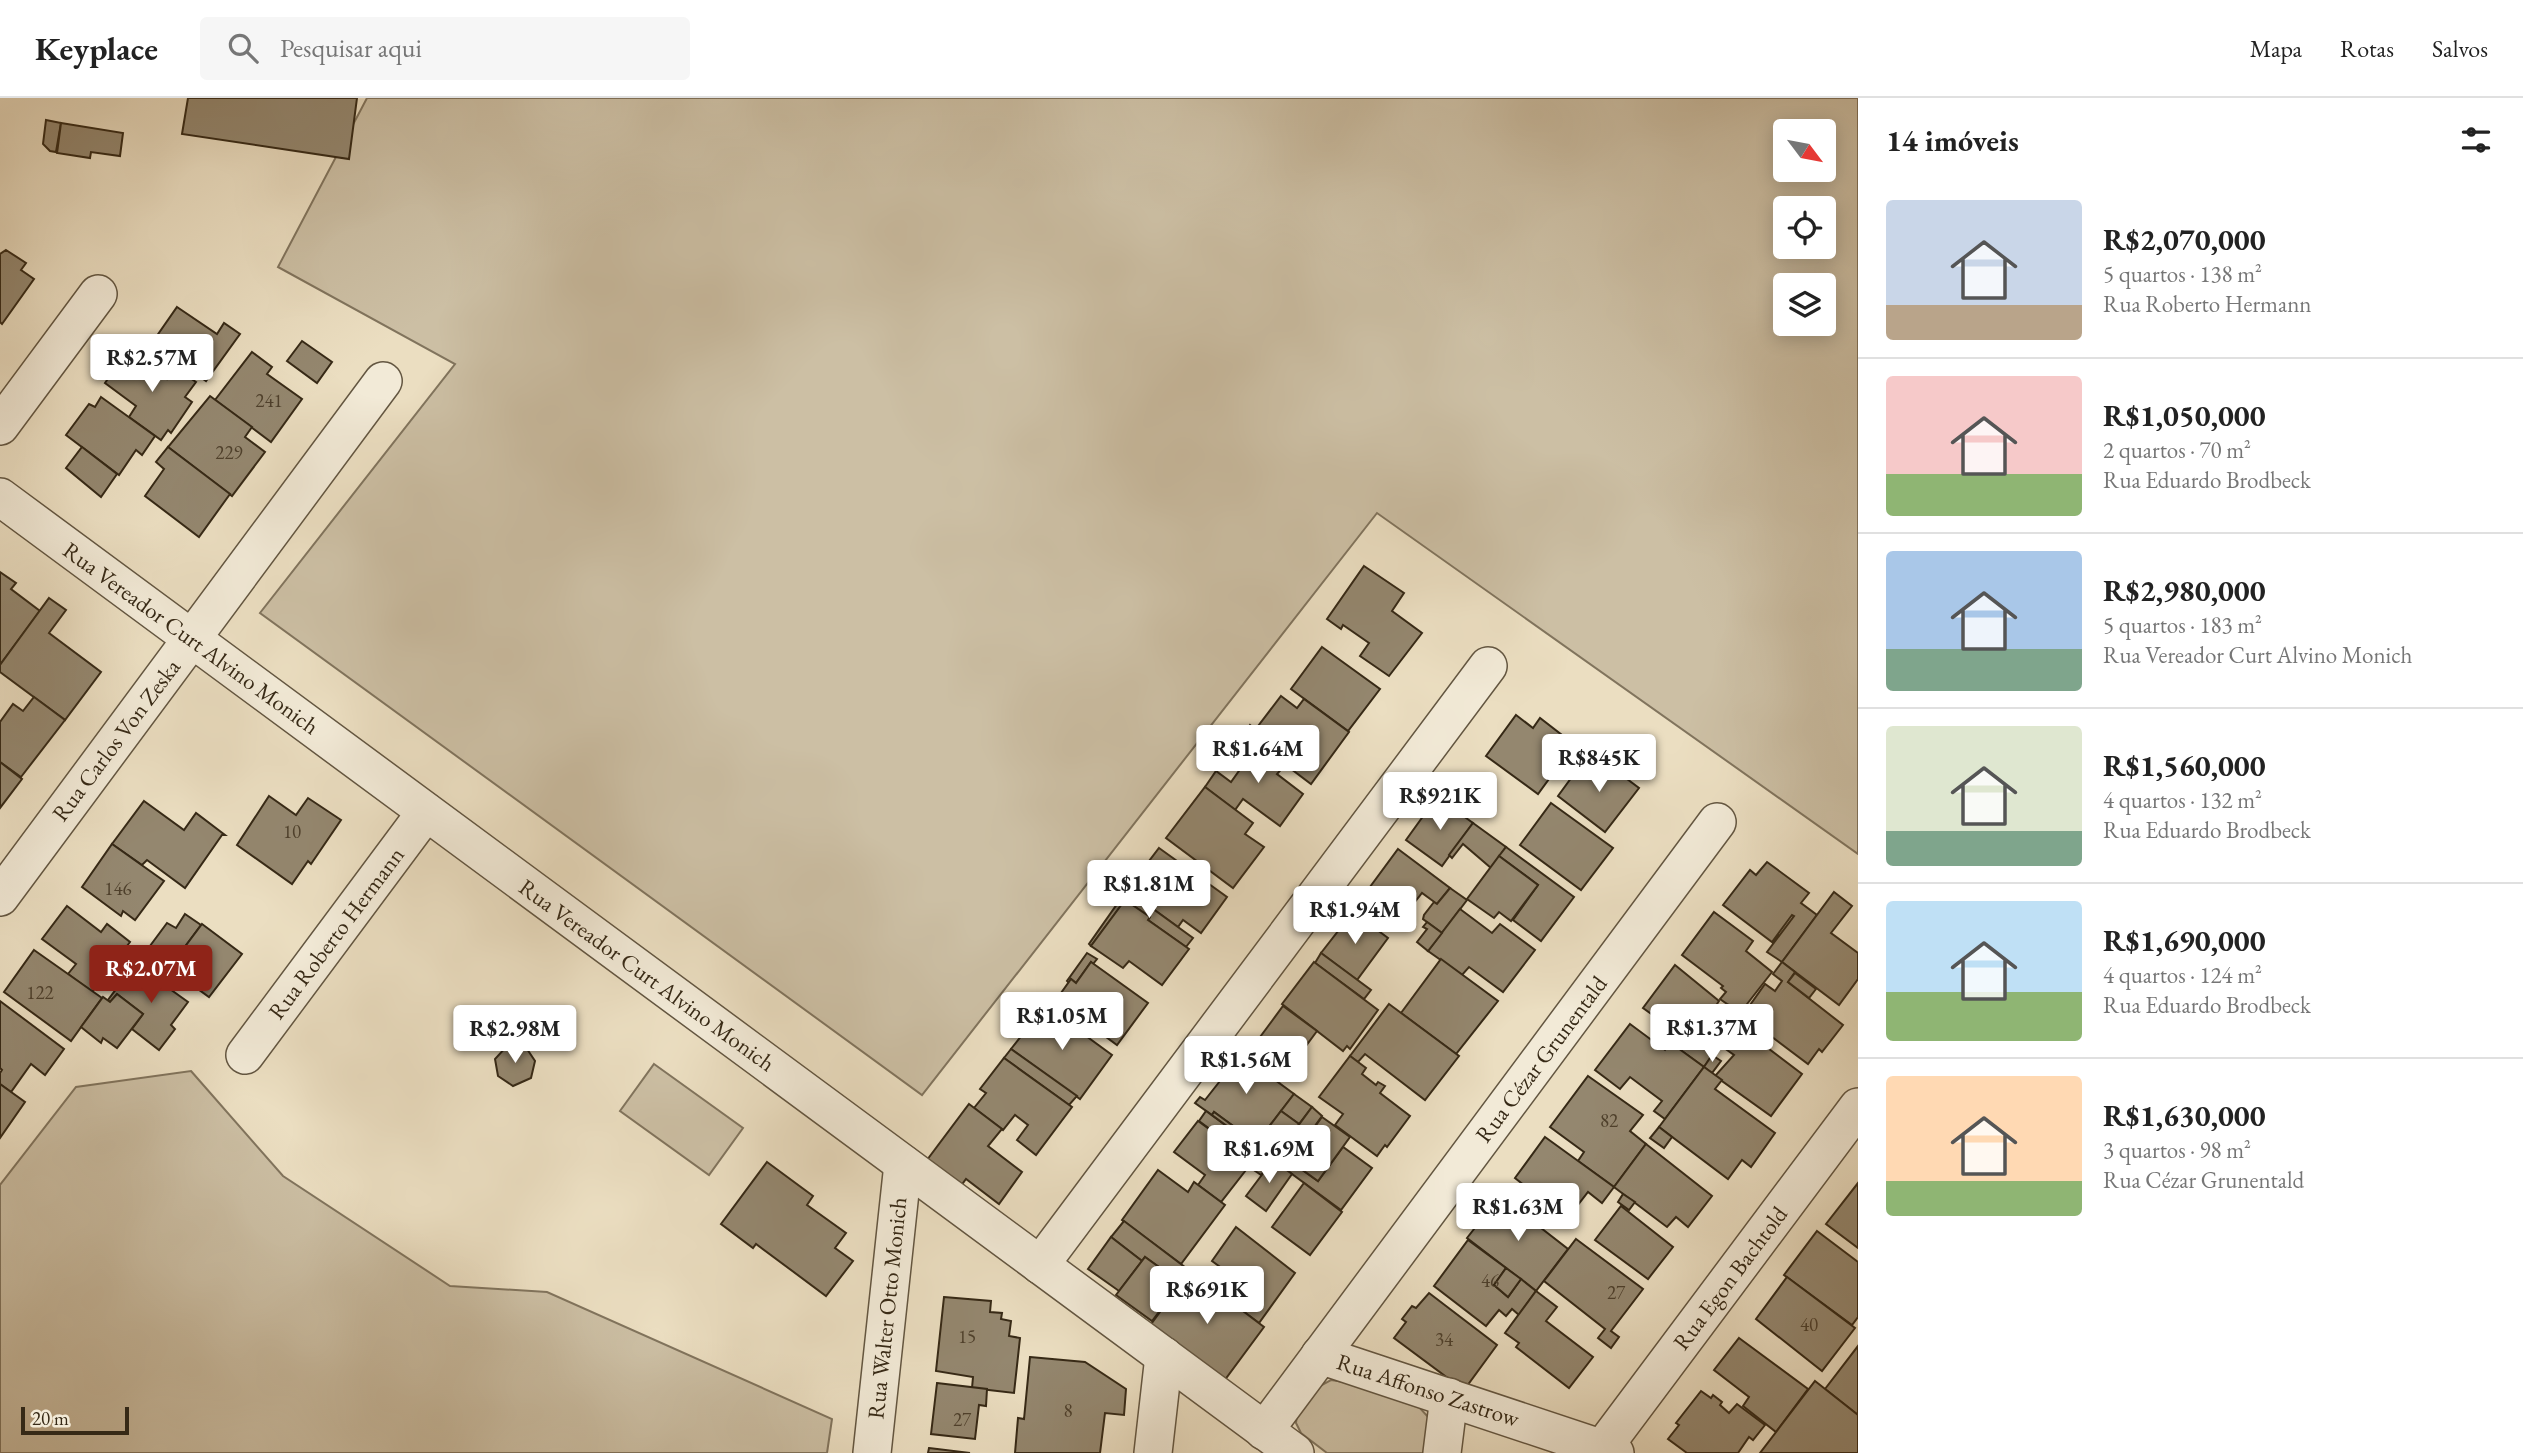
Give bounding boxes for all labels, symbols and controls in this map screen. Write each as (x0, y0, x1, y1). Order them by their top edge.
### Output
search box (200, 17, 690, 80)
text: Keyplace (35, 27, 158, 70)
icon: search (224, 29, 262, 67)
text: Pesquisar aqui (280, 31, 422, 65)
text: Mapa (2250, 33, 2302, 64)
text: Rotas (2340, 33, 2394, 64)
text: Salvos (2432, 33, 2488, 64)
north arrow (1773, 119, 1836, 182)
map controls (1773, 119, 1836, 336)
text: 14 imóveis (1886, 121, 2019, 160)
icon: filters (2457, 121, 2495, 159)
button: locate (1773, 196, 1836, 259)
text: R$2,070,000 (2103, 220, 2266, 259)
icon: home (1942, 228, 2026, 312)
text: 5 quartos · 138 m² (2103, 259, 2262, 289)
button: layers (1773, 273, 1836, 336)
text: Rua Roberto Hermann (2103, 289, 2311, 319)
pin: R$2.57M (87, 334, 217, 394)
text: R$2.57M (106, 342, 198, 372)
house number: 241 (255, 388, 283, 413)
text: R$1,050,000 (2103, 396, 2266, 435)
icon: home (1942, 404, 2026, 488)
text: 2 quartos · 70 m² (2103, 435, 2251, 465)
house number: 229 (215, 440, 243, 465)
text: Rua Eduardo Brodbeck (2103, 465, 2311, 495)
street label: Rua Vereador Curt Alvino Monich (57, 535, 325, 741)
text: R$2,980,000 (2103, 571, 2266, 610)
icon: home (1942, 579, 2026, 663)
text: 5 quartos · 183 m² (2103, 610, 2262, 640)
text: Rua Vereador Curt Alvino Monich (2103, 640, 2412, 670)
street label: Rua Carlos Von Zeska (45, 652, 187, 827)
pin: R$1.64M (1193, 726, 1323, 785)
text: R$1.64M (1212, 733, 1304, 763)
pin: R$845K (1542, 734, 1656, 794)
text: R$845K (1558, 742, 1640, 772)
text: R$1,560,000 (2103, 746, 2266, 785)
icon: home (1942, 754, 2026, 838)
pin: R$921K (1383, 772, 1497, 832)
text: R$921K (1399, 780, 1481, 810)
text: 4 quartos · 132 m² (2103, 785, 2262, 815)
text: Rua Eduardo Brodbeck (2103, 815, 2311, 845)
house number: 10 (283, 819, 301, 844)
street label: Rua Roberto Hermann (261, 841, 411, 1025)
pin: R$1.81M (1084, 860, 1214, 920)
text: R$1.81M (1103, 868, 1195, 898)
street label: Rua Vereador Curt Alvino Monich (513, 872, 781, 1078)
house number: 146 (104, 876, 132, 901)
pin: R$1.94M (1290, 886, 1420, 946)
text: R$1.94M (1309, 894, 1401, 924)
text: R$1,690,000 (2103, 921, 2266, 960)
icon: home (1942, 929, 2026, 1013)
pin: R$2.07M (86, 946, 216, 1005)
text: R$2.07M (105, 953, 197, 983)
text: 4 quartos · 124 m² (2103, 960, 2262, 990)
street label: Rua Cézar Grunentald (1469, 969, 1614, 1148)
house number: 122 (26, 980, 54, 1005)
text: Rua Eduardo Brodbeck (2103, 990, 2311, 1020)
pin: R$1.05M (997, 992, 1127, 1052)
text: R$1.05M (1016, 1000, 1108, 1030)
pin: R$1.37M (1647, 1004, 1777, 1064)
pin: R$2.98M (450, 1006, 580, 1065)
text: R$1.37M (1666, 1012, 1758, 1042)
text: R$2.98M (469, 1013, 561, 1043)
pin: R$1.56M (1181, 1037, 1311, 1096)
text: R$1.56M (1200, 1044, 1292, 1074)
text: R$1,630,000 (2103, 1096, 2266, 1135)
icon: home (1942, 1104, 2026, 1188)
house number: 82 (1600, 1108, 1618, 1133)
pin: R$1.69M (1204, 1126, 1334, 1185)
text: R$1.69M (1223, 1133, 1315, 1163)
text: 3 quartos · 98 m² (2103, 1135, 2251, 1165)
text: Rua Cézar Grunentald (2103, 1165, 2304, 1195)
pin: R$1.63M (1453, 1184, 1583, 1243)
text: R$1.63M (1472, 1191, 1564, 1221)
street label: Rua Walter Otto Monich (860, 1195, 914, 1420)
street label: Rua Egon Bachtold (1666, 1200, 1794, 1356)
pin: R$691K (1150, 1266, 1264, 1326)
house number: 46 (1481, 1268, 1499, 1293)
text: R$691K (1166, 1274, 1248, 1304)
house number: 27 (1607, 1280, 1626, 1305)
house number: 40 (1800, 1312, 1818, 1337)
house number: 15 (958, 1324, 976, 1349)
house number: 34 (1435, 1327, 1454, 1352)
street label: Rua Affonso Zastrow (1333, 1346, 1523, 1434)
house number: 8 (1063, 1398, 1073, 1423)
scale bar (21, 1404, 130, 1436)
text: 20 m (32, 1406, 69, 1431)
house number: 27 (953, 1407, 972, 1432)

